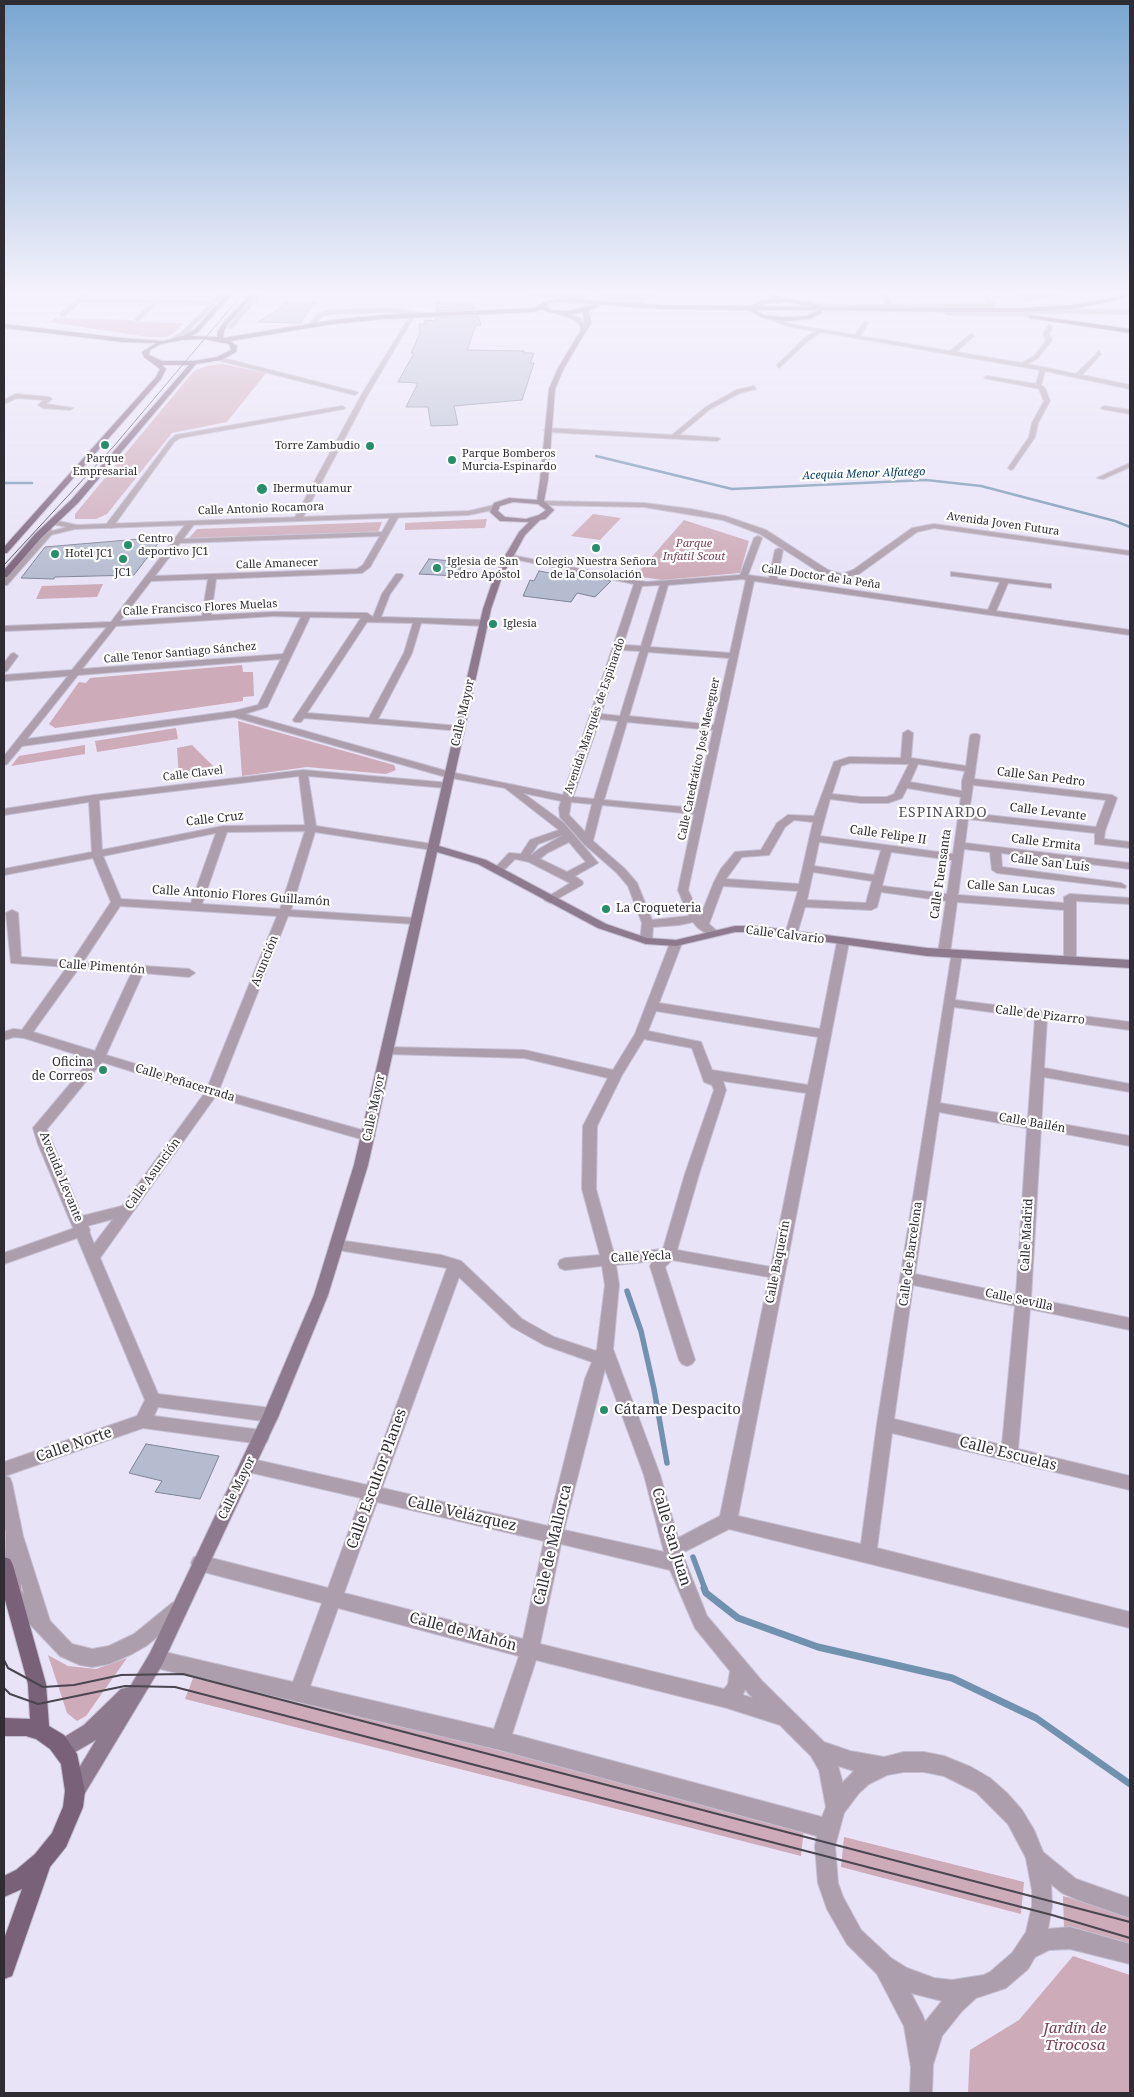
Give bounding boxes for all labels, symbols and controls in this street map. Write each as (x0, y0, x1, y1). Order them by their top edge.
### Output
marker: Parque Empresarial (99, 439, 111, 451)
place label: Torre Zambudio (275, 439, 360, 453)
marker: Torre Zambudio (364, 440, 376, 452)
place label: Parque Bomberos Murcia-Espinardo (462, 447, 557, 473)
place label: Parque Empresarial (73, 452, 137, 478)
marker: Parque Bomberos Murcia-Espinardo (446, 454, 458, 466)
water label: Acequia Menor Alfatego (802, 465, 926, 483)
marker: Ibermutuamur (255, 482, 269, 496)
place label: Ibermutuamur (273, 482, 352, 496)
street label: Calle Antonio Rocamora (198, 500, 324, 518)
street label: Avenida Joven Futura (946, 510, 1060, 538)
place label: Centro deportivo JC1 (138, 532, 209, 558)
park label: Parque Infatil Scout (663, 537, 725, 563)
marker: Centro deportivo JC1 (122, 539, 134, 551)
marker: Colegio Nuestra Señora de la Consolación (590, 542, 602, 554)
place label: Hotel JC1 (65, 547, 113, 561)
marker: Hotel JC1 (49, 548, 61, 560)
marker: JC1 (117, 553, 129, 565)
place label: Iglesia de San Pedro Apóstol (447, 555, 520, 581)
place label: Colegio Nuestra Señora de la Consolación (535, 555, 657, 581)
street label: Calle Amanecer (236, 556, 318, 572)
marker: Iglesia de San Pedro Apóstol (431, 562, 443, 574)
street label: Calle Doctor de la Peña (761, 562, 881, 592)
place label: JC1 (115, 566, 131, 580)
street label: Calle Francisco Flores Muelas (122, 597, 278, 619)
place label: Iglesia (503, 617, 537, 631)
marker: Iglesia (487, 618, 499, 630)
street label: Avenida Marqués de Espinardo (562, 636, 628, 796)
street label: Calle Tenor Santiago Sánchez (103, 640, 257, 666)
street label: Calle Catedrático José Meseguer (675, 676, 723, 842)
street label: Calle Mayor (448, 678, 478, 748)
street label: Calle Clavel (162, 764, 224, 784)
street label: Calle San Pedro (996, 764, 1086, 790)
street label: Calle Levante (1009, 800, 1087, 824)
district label: ESPINARDO (897, 805, 989, 821)
street label: Calle Cruz (185, 809, 245, 829)
street label: Calle Felipe II (849, 822, 927, 848)
street label: Calle Fuensanta (928, 828, 954, 920)
street label: Calle Ermita (1010, 832, 1082, 854)
street label: Calle San Luis (1010, 851, 1090, 875)
street label: Calle San Lucas (966, 878, 1056, 898)
street label: Calle Antonio Flores Guillamón (151, 883, 331, 909)
place label: La Croqueteria (616, 902, 702, 916)
marker: La Croqueteria (600, 903, 612, 915)
street label: Calle Calvario (745, 923, 825, 947)
street label: Asunción (248, 933, 282, 989)
street label: Calle Pimentón (58, 957, 146, 977)
street label: Calle de Pizarro (994, 1002, 1086, 1028)
place label: Oficina de Correos (32, 1056, 93, 1084)
street label: Calle Peñacerrada (133, 1061, 237, 1105)
marker: Oficina de Correos (97, 1064, 109, 1076)
street label: Calle Mayor (360, 1073, 388, 1143)
street label: Calle Bailén (998, 1110, 1066, 1136)
street label: Avenida Levante (36, 1130, 86, 1224)
street label: Calle Asunción (122, 1135, 184, 1213)
street label: Calle Madrid (1018, 1198, 1036, 1272)
street label: Calle de Barcelona (897, 1201, 925, 1307)
street label: Calle Baquerín (763, 1219, 793, 1305)
street label: Calle Yecla (610, 1248, 672, 1266)
street label: Calle Sevilla (984, 1286, 1054, 1314)
place label: Cátame Despacito (614, 1401, 741, 1419)
marker: Cátame Despacito (598, 1404, 610, 1416)
street label: Calle Escultor Planes (343, 1406, 411, 1552)
street label: Calle Norte (34, 1424, 114, 1466)
street label: Calle Escuelas (957, 1433, 1059, 1475)
street label: Calle Mayor (216, 1454, 258, 1522)
street label: Calle de Mallorca (530, 1483, 576, 1607)
street label: Calle San Juan (647, 1486, 695, 1588)
street label: Calle Velázquez (406, 1493, 518, 1535)
street label: Calle de Mahón (407, 1609, 519, 1655)
park label: Jardín de Tirocosa (1044, 2020, 1106, 2055)

